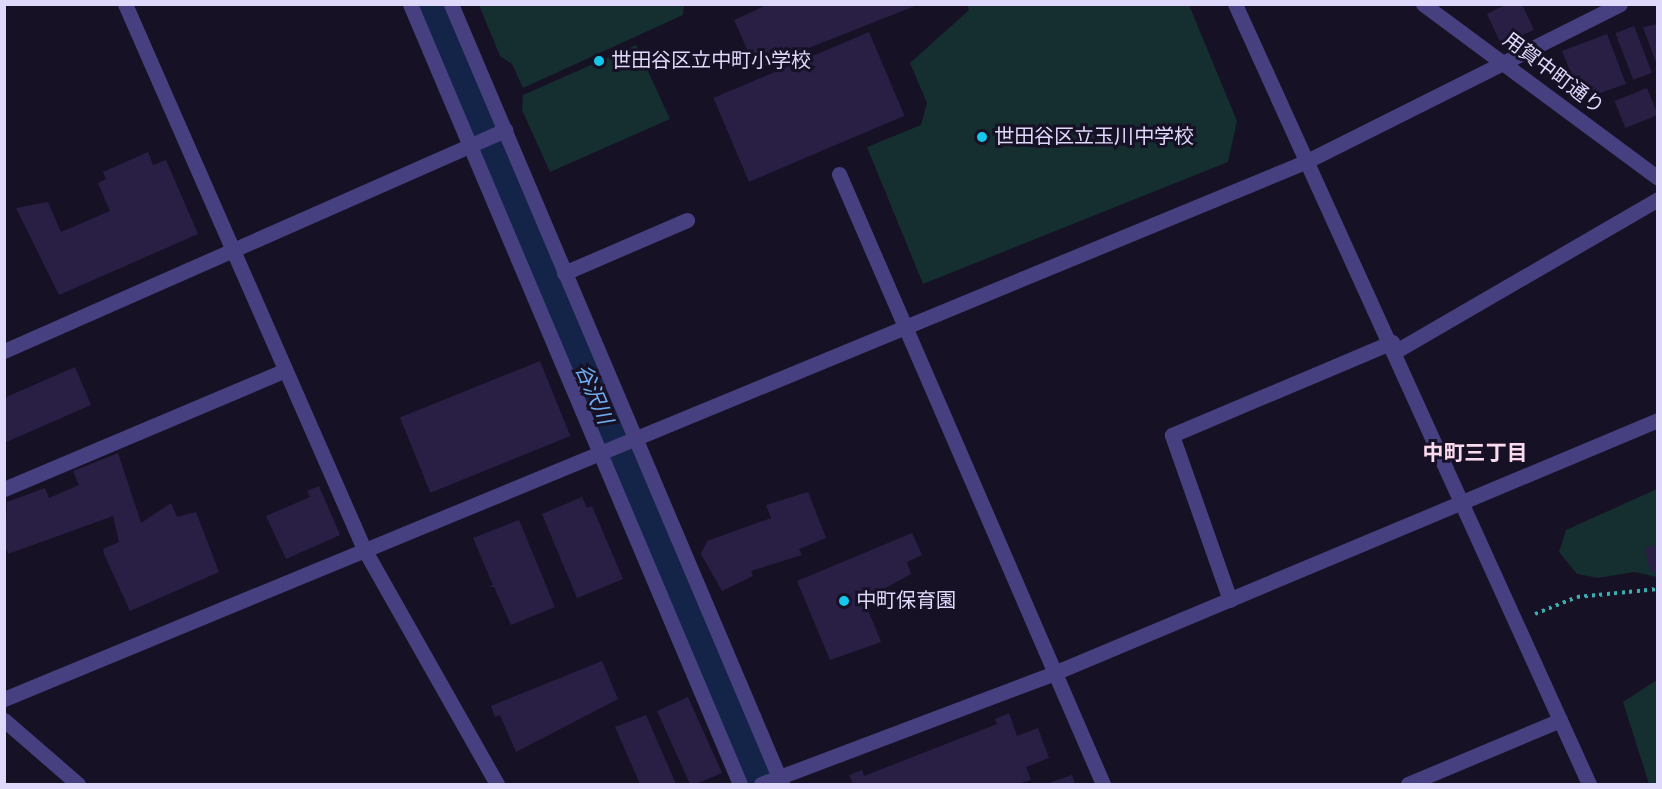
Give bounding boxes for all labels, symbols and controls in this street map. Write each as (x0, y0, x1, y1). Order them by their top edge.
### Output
street label: 用賀中町通り (1498, 28, 1608, 120)
place label: 世田谷区立中町小学校 (611, 49, 811, 73)
marker: 世田谷区立中町小学校 (592, 54, 606, 68)
place label: 世田谷区立玉川中学校 (994, 125, 1194, 149)
marker: 世田谷区立玉川中学校 (975, 130, 989, 144)
water label: 谷沢川 (570, 360, 618, 428)
district label: 中町三丁目 (1423, 440, 1527, 466)
place label: 中町保育園 (856, 589, 956, 613)
marker: 中町保育園 (837, 594, 851, 608)

